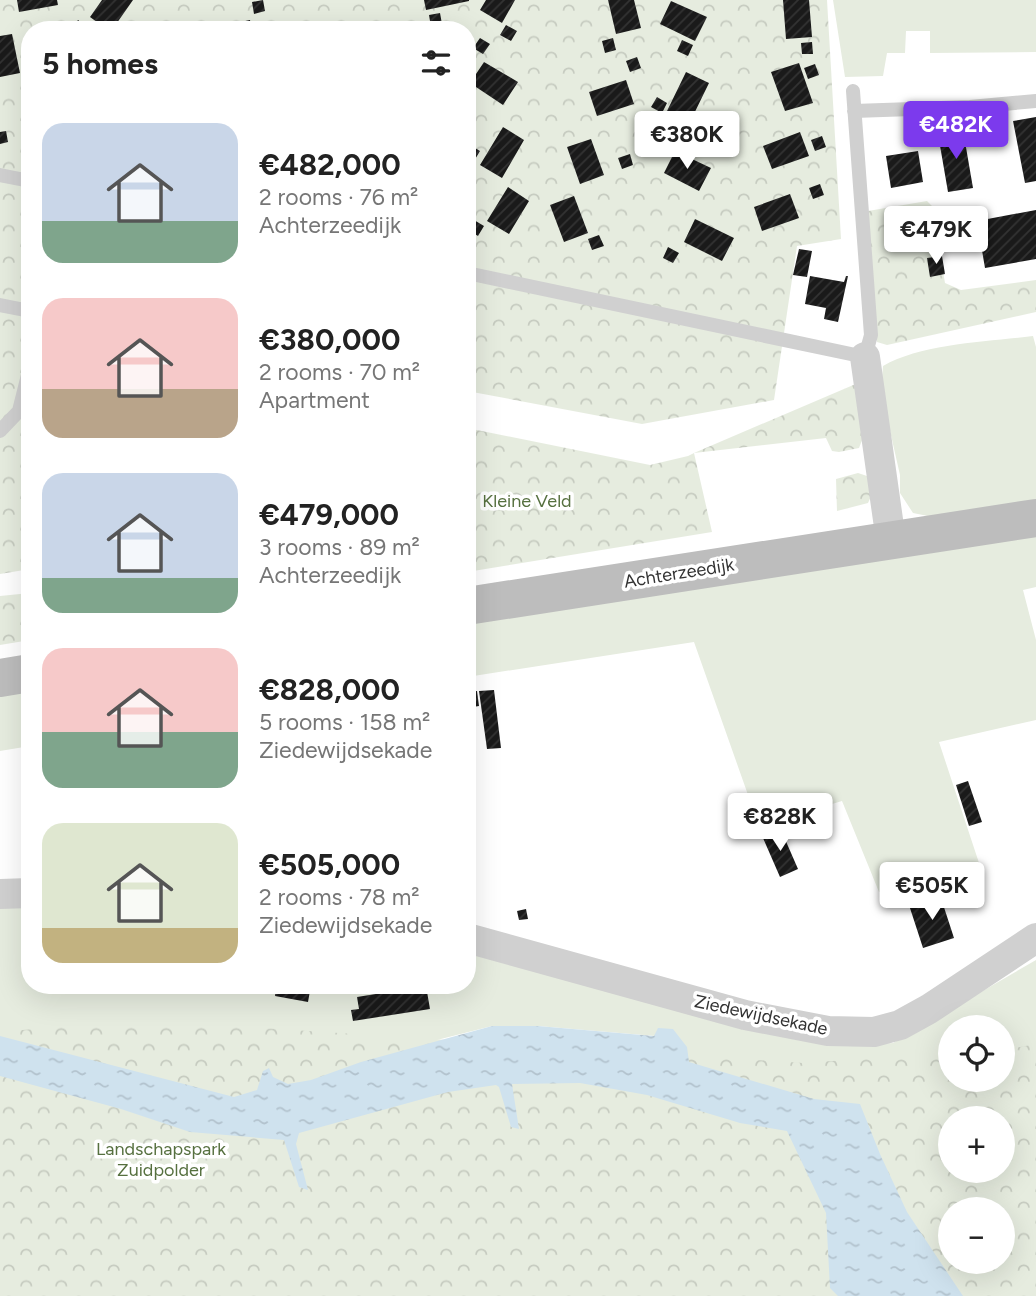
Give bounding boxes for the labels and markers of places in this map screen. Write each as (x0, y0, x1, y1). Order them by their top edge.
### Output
pin: €482K (907, 102, 1005, 161)
pin: €380K (638, 111, 736, 171)
pin: €479K (887, 206, 985, 266)
pin: €828K (731, 794, 829, 853)
pin: €505K (883, 862, 981, 922)

